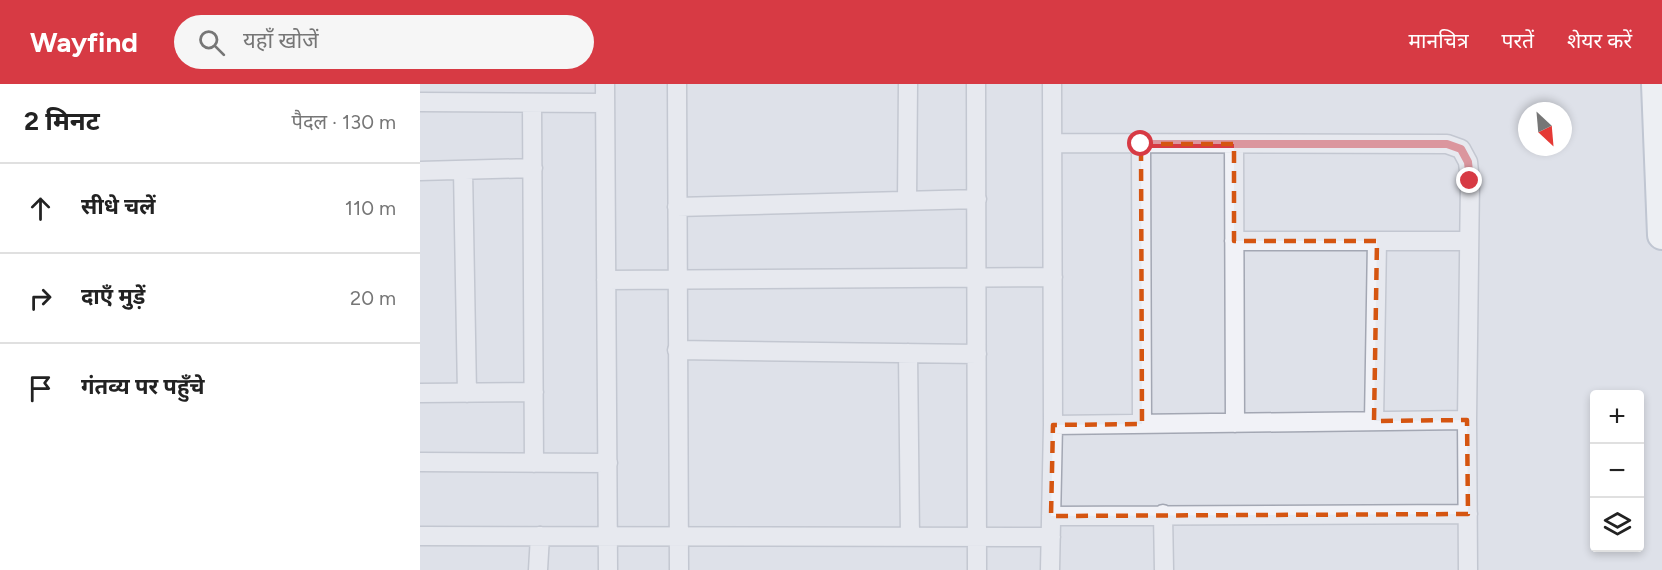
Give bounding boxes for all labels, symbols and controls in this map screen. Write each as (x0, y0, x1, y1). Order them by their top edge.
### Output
search box (174, 15, 594, 69)
text: Wayfind (30, 25, 138, 59)
icon: search (195, 26, 228, 59)
text: यहाँ खोजें (243, 27, 319, 54)
text: मानचित्र (1409, 28, 1469, 53)
text: परतें (1502, 28, 1534, 53)
text: शेयर करें (1567, 28, 1632, 53)
north arrow (1518, 102, 1572, 156)
text: 2 मिनट (24, 105, 100, 137)
text: पैदल · 130 m (292, 110, 396, 134)
route start (1127, 130, 1153, 156)
route end (1456, 167, 1482, 193)
icon: ahead (24, 192, 57, 225)
text: सीधे चलें (81, 193, 156, 220)
text: 110 m (345, 196, 396, 220)
icon: right (24, 282, 57, 315)
text: दाएँ मुड़ें (81, 283, 145, 310)
text: 20 m (350, 286, 396, 310)
icon: arrive (24, 372, 57, 405)
text: गंतव्य पर पहुँचे (81, 373, 205, 400)
map controls (1590, 390, 1644, 552)
button: + (1590, 390, 1644, 444)
button: − (1590, 444, 1644, 498)
button: layers (1590, 498, 1644, 552)

